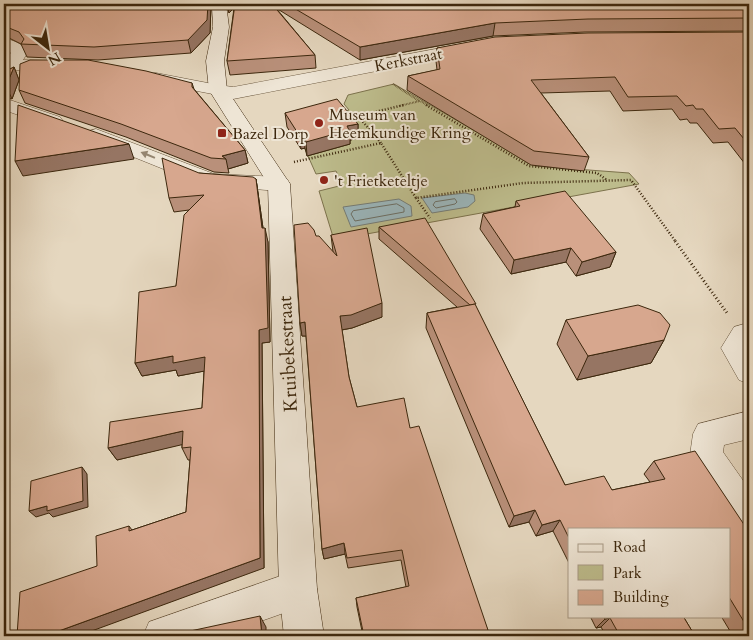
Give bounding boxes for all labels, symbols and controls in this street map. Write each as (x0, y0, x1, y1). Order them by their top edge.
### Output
north arrow (22, 22, 72, 72)
street label: Kerkstraat (372, 43, 444, 77)
text: N (44, 47, 65, 70)
place label: Museum van Heemkundige Kring (329, 104, 471, 144)
marker: Museum van Heemkundige Kring (313, 117, 325, 129)
place label: Bazel Dorp (232, 123, 309, 145)
marker: Bazel Dorp (216, 127, 228, 139)
one-way arrow (140, 150, 155, 158)
place label: 't Frietketeltje (334, 170, 428, 192)
marker: 't Frietketeltje (318, 174, 330, 186)
street label: Kruibekestraat (272, 295, 304, 413)
legend (568, 528, 730, 618)
text: Road (613, 537, 646, 557)
text: Park (613, 563, 642, 583)
text: Building (613, 587, 669, 607)

